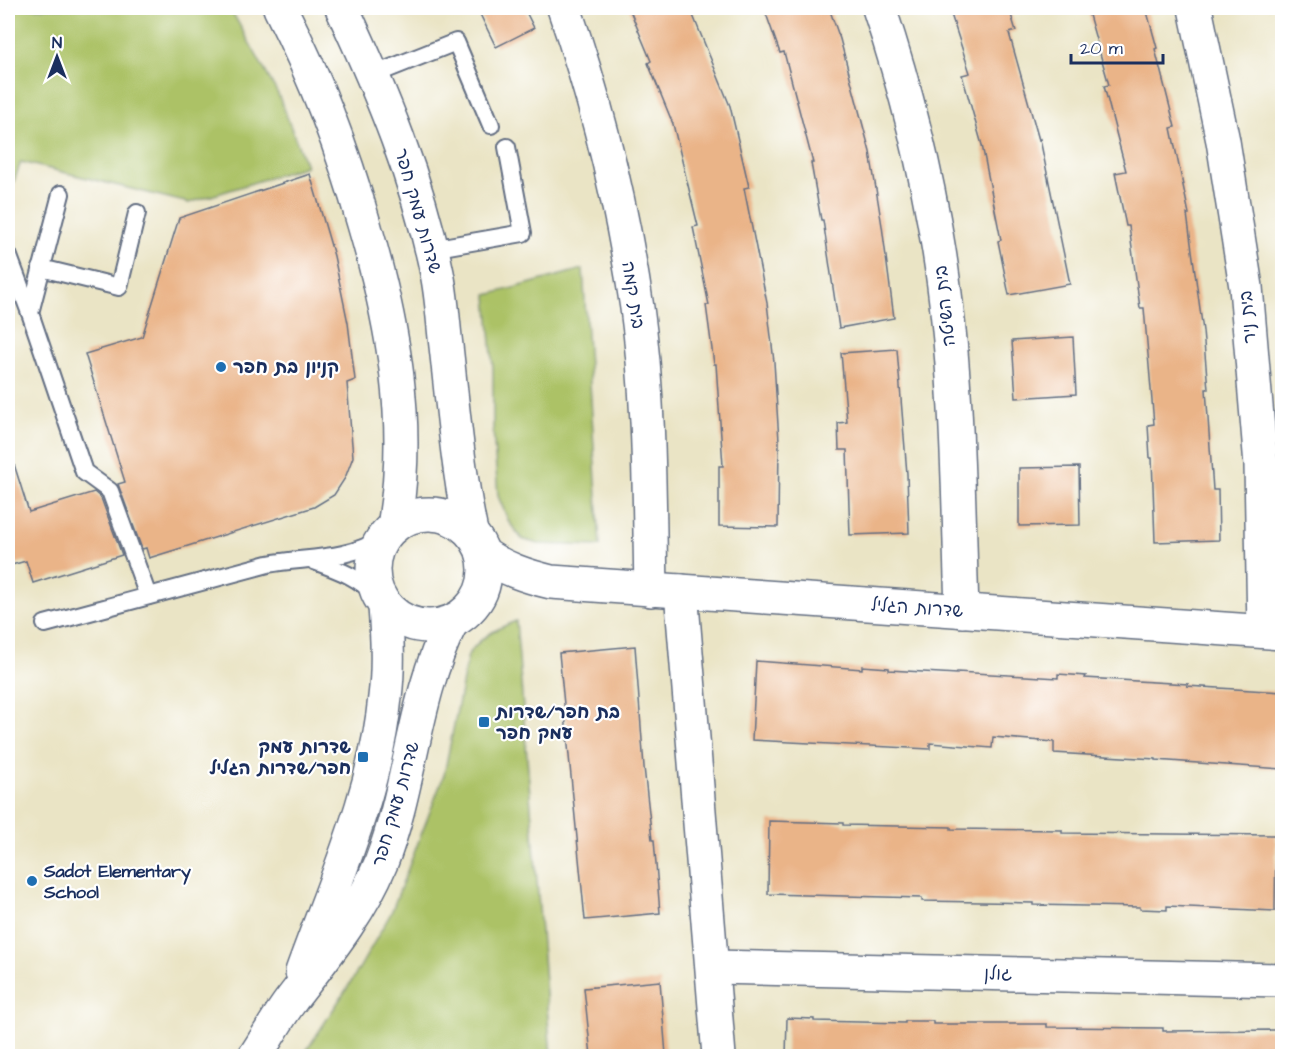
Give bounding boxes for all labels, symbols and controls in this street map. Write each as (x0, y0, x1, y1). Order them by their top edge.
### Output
north arrow (27, 27, 87, 87)
scale bar (1071, 27, 1162, 65)
text: N (52, 32, 62, 54)
text: 20 m (1080, 36, 1123, 61)
street label: שדרות עמק חפר (388, 146, 448, 276)
street label: בית קמה (615, 259, 651, 331)
street label: בית השיטה (928, 264, 962, 348)
street label: בית ניר (1233, 289, 1263, 345)
place label: קניון בת חפר (233, 355, 339, 380)
marker: קניון בת חפר (214, 360, 228, 374)
street label: שדרות הגליל (870, 592, 964, 624)
place label: בת חפר/שדרות עמק חפר (494, 700, 620, 746)
marker: בת חפר/שדרות עמק חפר (477, 715, 491, 729)
place label: שדרות עמק חפר/שדרות הגליל (209, 735, 351, 781)
street label: שדרות עמק חפר (366, 739, 426, 869)
marker: שדרות עמק חפר/שדרות הגליל (356, 750, 370, 764)
place label: Sadot Elementary School (43, 859, 191, 905)
marker: Sadot Elementary School (25, 874, 39, 888)
street label: גולן (984, 961, 1012, 987)

